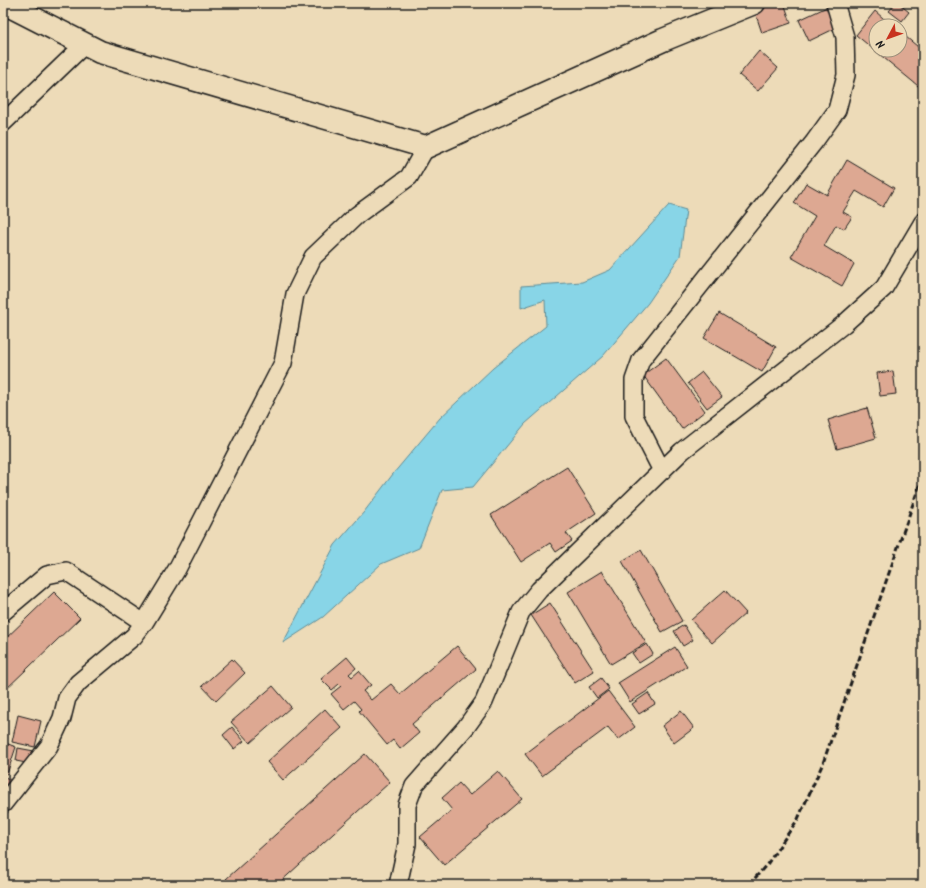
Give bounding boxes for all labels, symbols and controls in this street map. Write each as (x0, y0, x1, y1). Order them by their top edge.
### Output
north arrow (868, 18, 908, 58)
text: N (872, 35, 890, 52)

